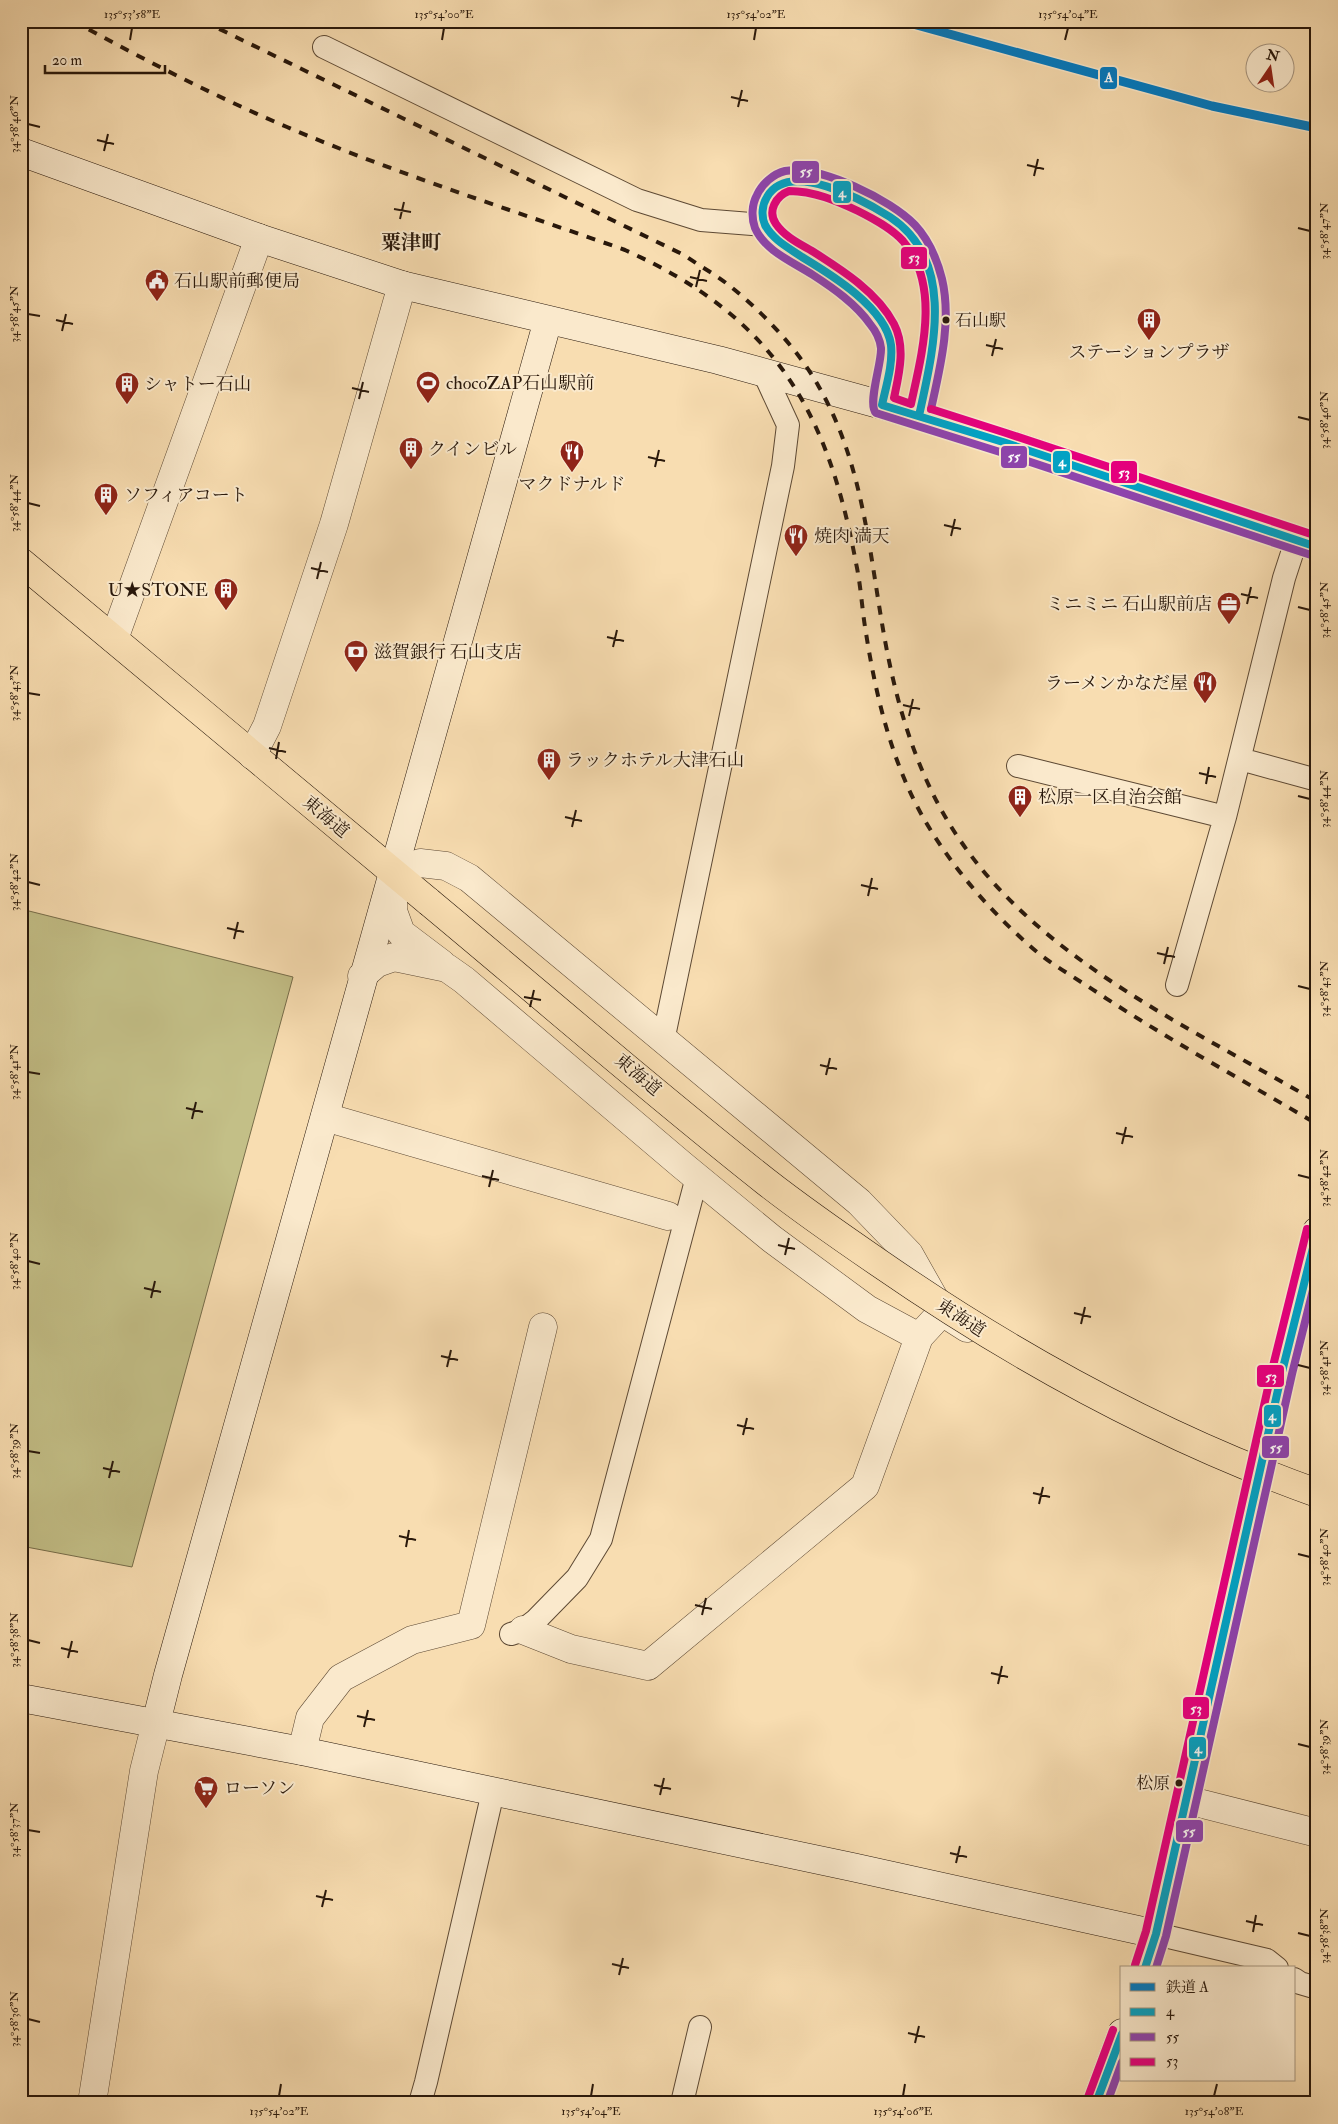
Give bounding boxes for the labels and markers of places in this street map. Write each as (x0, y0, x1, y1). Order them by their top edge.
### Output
public building icon: 石山駅前郵便局 (144, 268, 170, 302)
place label: 石山駅前郵便局 (174, 270, 300, 293)
building icon: ステーションプラザ (1136, 307, 1162, 341)
place label: 石山駅 (955, 310, 1006, 331)
marker: 石山駅 (941, 315, 951, 325)
place label: ステーションプラザ (1069, 341, 1229, 364)
sports icon: chocoZAP石山駅前 (415, 370, 441, 404)
building icon: シャトー石山 (114, 371, 140, 405)
place label: chocoZAP石山駅前 (446, 372, 594, 395)
place label: シャトー石山 (144, 373, 252, 396)
building icon: クインビル (398, 436, 424, 470)
place label: クインビル (428, 438, 517, 461)
restaurant icon: マクドナルド (559, 439, 585, 473)
place label: マクドナルド (518, 473, 626, 496)
building icon: ソフィアコート (93, 482, 119, 516)
place label: ソフィアコート (124, 484, 248, 507)
restaurant icon: 焼肉 満天 (783, 523, 809, 557)
place label: 焼肉 満天 (814, 525, 890, 548)
building icon: U★STONE (213, 577, 239, 611)
place label: U★STONE (108, 579, 208, 602)
office icon: ミニミニ 石山駅前店 (1216, 591, 1242, 625)
place label: ミニミニ 石山駅前店 (1046, 593, 1212, 616)
bank icon: 滋賀銀行 石山支店 (343, 639, 369, 673)
place label: 滋賀銀行 石山支店 (374, 641, 522, 664)
restaurant icon: ラーメンかなだ屋 (1192, 670, 1218, 704)
place label: ラーメンかなだ屋 (1045, 672, 1188, 695)
building icon: ラックホテル大津石山 (536, 747, 562, 781)
place label: ラックホテル大津石山 (566, 749, 745, 772)
building icon: 松原一区自治会館 (1007, 784, 1033, 818)
place label: 松原一区自治会館 (1038, 786, 1182, 809)
place label: 松原 (1136, 1773, 1170, 1794)
supermarket icon: ローソン (193, 1775, 219, 1809)
place label: ローソン (224, 1777, 295, 1800)
marker: 松原 (1174, 1778, 1184, 1788)

